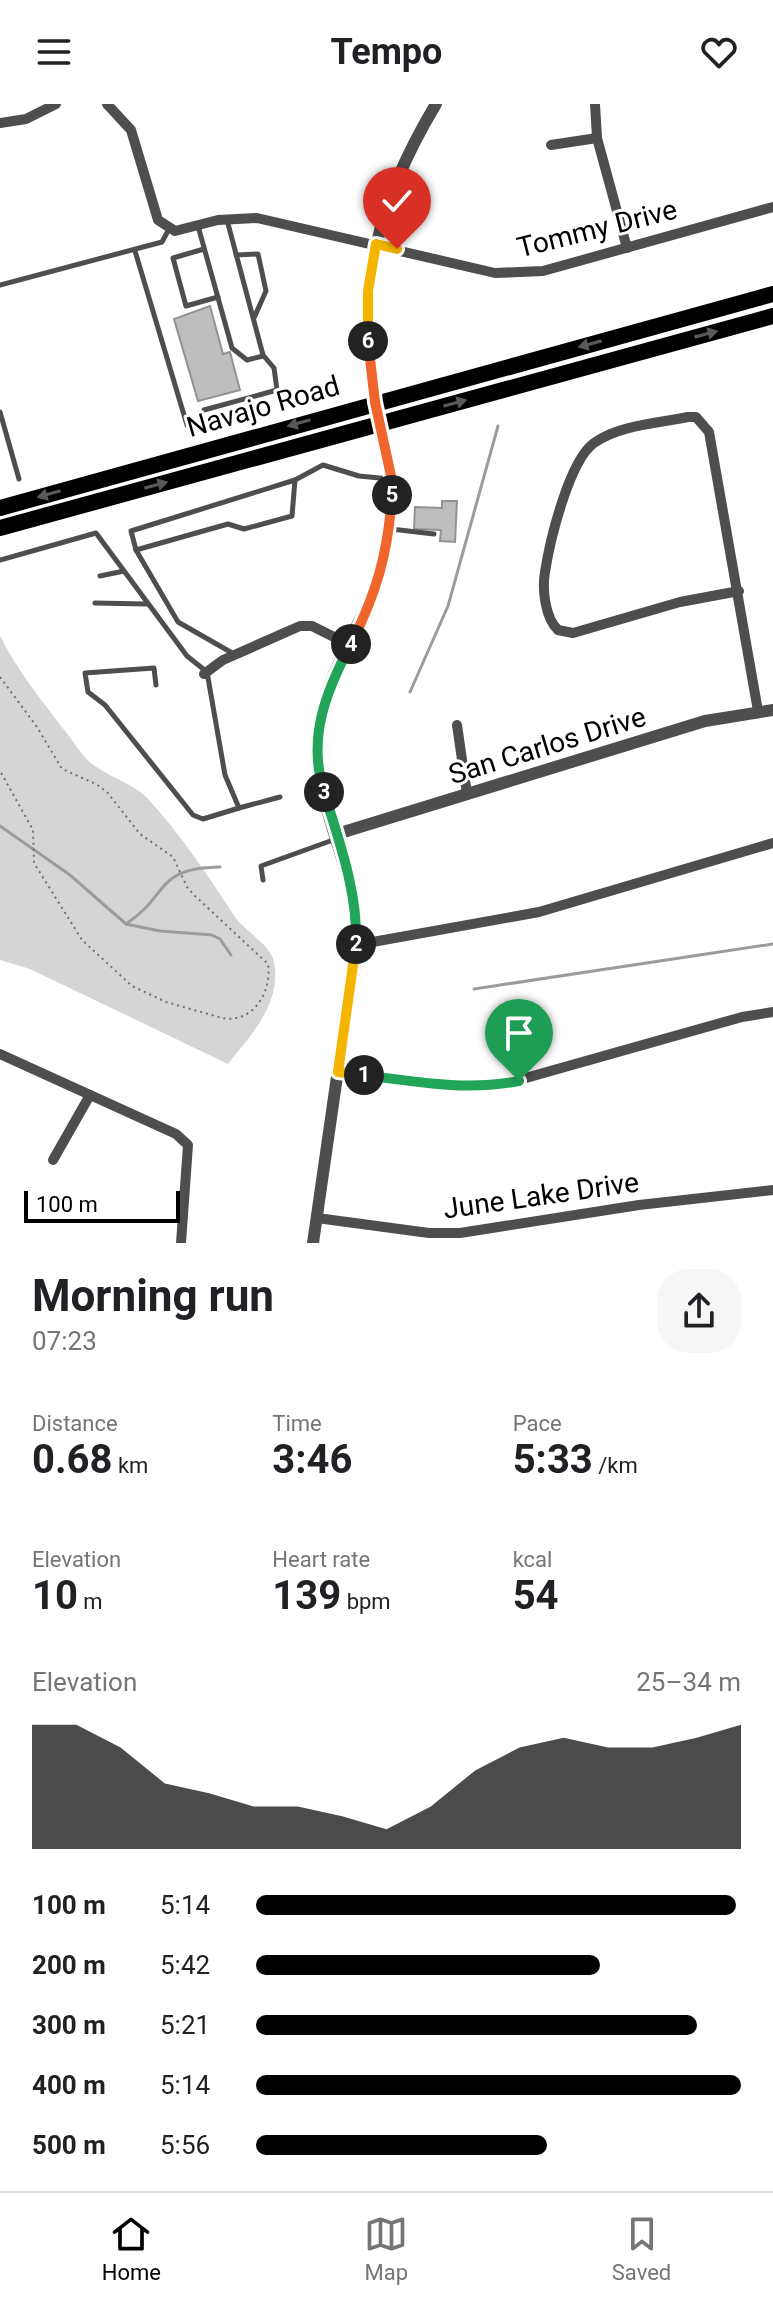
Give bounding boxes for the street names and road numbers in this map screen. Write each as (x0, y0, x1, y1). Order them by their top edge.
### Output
street label: Tommy Drive (514, 193, 680, 264)
street label: Navajo Road (183, 369, 343, 444)
street label: San Carlos Drive (445, 700, 650, 791)
street label: June Lake Drive (441, 1165, 641, 1226)

